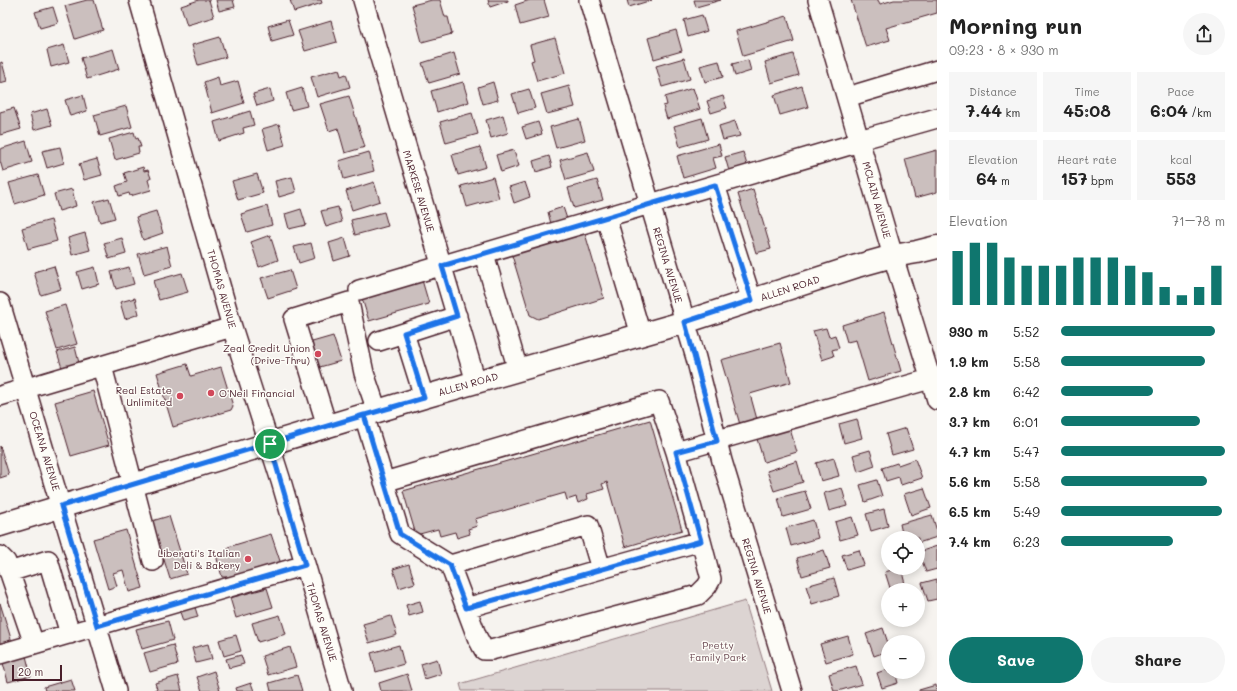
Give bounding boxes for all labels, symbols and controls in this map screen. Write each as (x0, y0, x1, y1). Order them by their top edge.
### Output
text: Morning run (949, 11, 1082, 40)
button: share (1183, 13, 1225, 55)
text: 09:23 · 8 × 930 m (949, 41, 1059, 58)
text: Distance (969, 84, 1017, 99)
text: Time (1074, 84, 1100, 99)
text: Pace (1168, 84, 1194, 99)
text: 7.44 (966, 99, 1002, 121)
text: 45:08 (1063, 99, 1111, 121)
text: 6:04 (1150, 99, 1188, 121)
text: km (1002, 105, 1020, 120)
text: /km (1188, 105, 1212, 120)
street label: MARKESE AVENUE (400, 148, 438, 234)
text: Elevation (968, 152, 1018, 167)
text: Heart rate (1057, 152, 1117, 167)
text: kcal (1170, 152, 1192, 167)
street label: MCLAIN AVENUE (859, 160, 895, 240)
text: 64 (976, 167, 997, 189)
text: 157 (1060, 167, 1087, 189)
text: 553 (1166, 167, 1196, 189)
text: m (997, 173, 1010, 188)
text: bpm (1087, 173, 1114, 188)
text: Elevation (949, 212, 1007, 229)
text: 71–78 m (1172, 212, 1225, 229)
street label: REGINA AVENUE (650, 225, 686, 305)
street label: THOMAS AVENUE (204, 248, 240, 330)
street label: ALLEN ROAD (758, 272, 822, 304)
text: 930 m (949, 323, 988, 340)
text: 5:52 (1013, 323, 1039, 340)
place label: Zeal Credit Union (Drive-Thru) (223, 341, 310, 367)
marker: Zeal Credit Union (Drive-Thru) (313, 349, 323, 359)
text: 1.9 km (949, 353, 989, 370)
text: 5:58 (1013, 353, 1040, 370)
street label: ALLEN ROAD (436, 369, 500, 399)
place label: Real Estate Unlimited (116, 383, 172, 409)
text: 2.8 km (949, 383, 990, 400)
text: 6:42 (1013, 383, 1040, 400)
place label: O'Neil Financial (219, 386, 295, 400)
marker: O'Neil Financial (206, 388, 216, 398)
marker: Real Estate Unlimited (175, 391, 185, 401)
street label: OCEANA AVENUE (26, 409, 64, 493)
text: 3.7 km (949, 413, 990, 430)
text: 6:01 (1013, 413, 1039, 430)
pin (253, 427, 287, 461)
icon: arrive (259, 433, 281, 455)
text: 4.7 km (949, 443, 991, 460)
text: 5:47 (1013, 443, 1039, 460)
text: 5.6 km (949, 473, 990, 490)
text: 5:58 (1013, 473, 1040, 490)
text: 6.5 km (949, 503, 990, 520)
text: 5:49 (1013, 503, 1040, 520)
map controls (881, 531, 925, 679)
button: locate (881, 531, 925, 575)
text: 7.4 km (949, 533, 991, 550)
text: 6:23 (1013, 533, 1040, 550)
street label: REGINA AVENUE (739, 536, 775, 616)
place label: Liberati's Italian Deli & Bakery (158, 546, 240, 572)
marker: Liberati's Italian Deli & Bakery (243, 554, 253, 564)
street label: THOMAS AVENUE (303, 581, 341, 663)
button: + (881, 583, 925, 627)
button: − (881, 635, 925, 679)
button: Save (949, 637, 1083, 683)
button: Share (1091, 637, 1225, 683)
park label: Pretty Family Park (690, 638, 746, 664)
scale bar (12, 663, 62, 682)
text: 20 m (18, 664, 43, 679)

